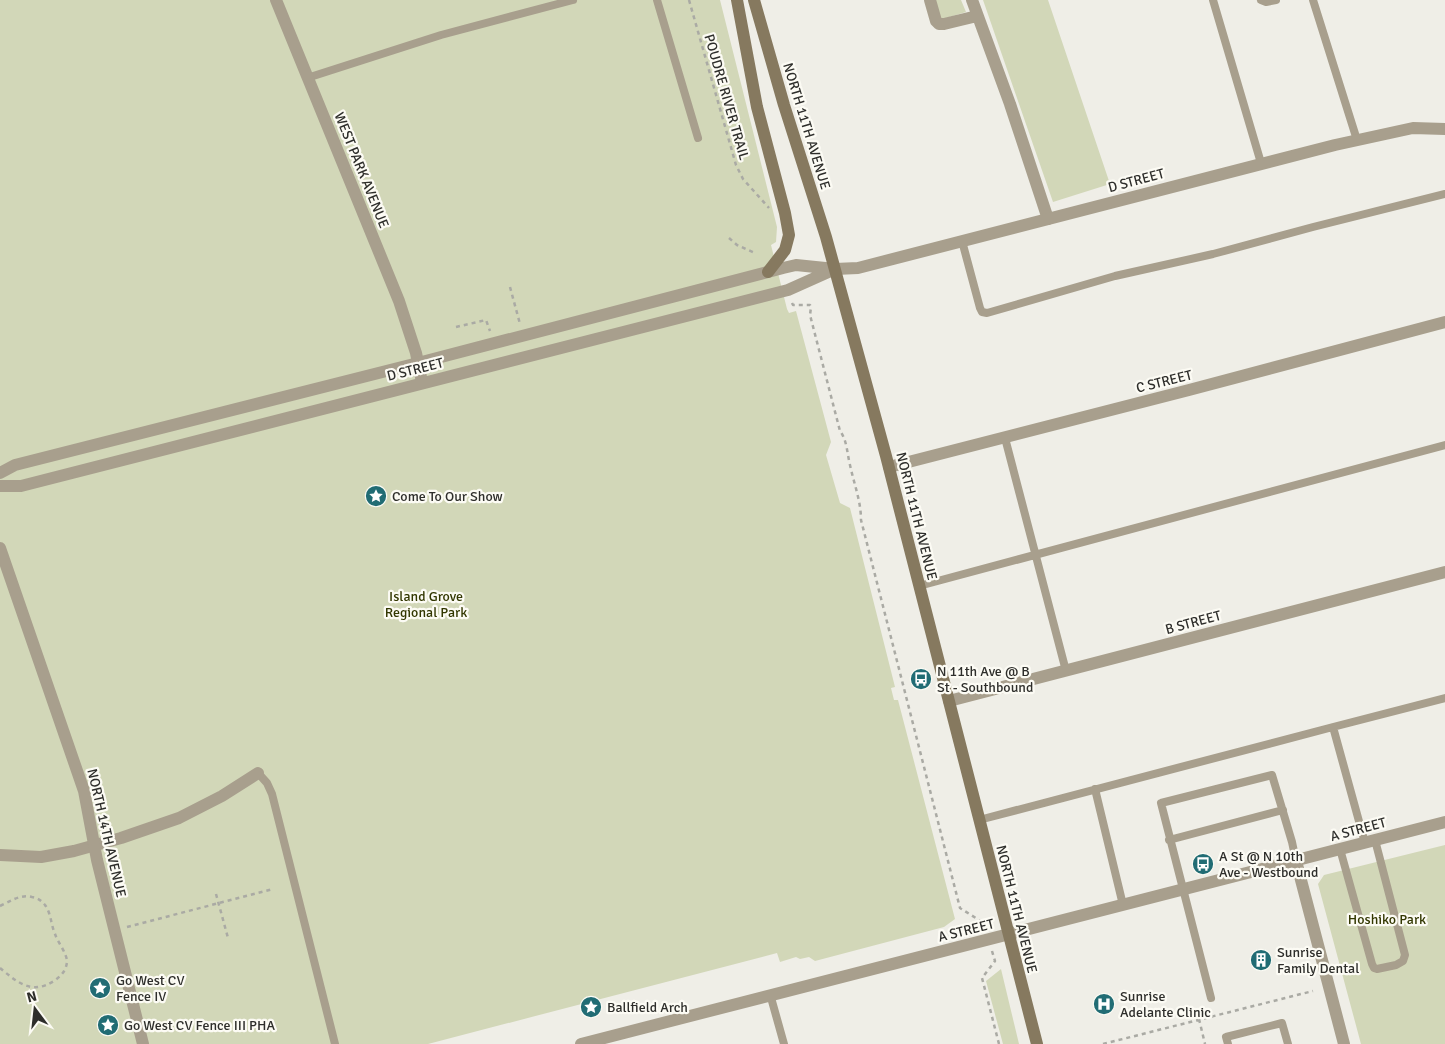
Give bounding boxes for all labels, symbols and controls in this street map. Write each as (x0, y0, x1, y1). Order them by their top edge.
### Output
street label: POUDRE RIVER TRAIL (700, 32, 753, 162)
street label: NORTH 11TH AVENUE (779, 61, 834, 192)
street label: WEST PARK AVENUE (331, 110, 393, 231)
street label: D STREET (1106, 165, 1166, 196)
street label: D STREET (385, 354, 445, 385)
street label: C STREET (1134, 366, 1194, 397)
street label: NORTH 11TH AVENUE (892, 450, 941, 582)
place icon: Come To Our Show (364, 484, 388, 508)
place label: Come To Our Show (392, 488, 503, 505)
park label: Island Grove Regional Park (385, 588, 467, 621)
street label: B STREET (1163, 607, 1223, 638)
place label: N 11th Ave @ B St - Southbound (937, 663, 1033, 696)
bus stop icon: N 11th Ave @ B St - Southbound (909, 667, 933, 691)
street label: NORTH 14TH AVENUE (83, 767, 130, 899)
street label: A STREET (1328, 814, 1388, 845)
street label: NORTH 11TH AVENUE (992, 843, 1041, 975)
place label: A St @ N 10th Ave - Westbound (1219, 848, 1318, 881)
bus stop icon: A St @ N 10th Ave - Westbound (1191, 852, 1215, 876)
park label: Hoshiko Park (1348, 911, 1426, 928)
street label: A STREET (936, 915, 996, 946)
place label: Sunrise Family Dental (1277, 944, 1359, 977)
building icon: Sunrise Family Dental (1249, 948, 1273, 972)
place label: Go West CV Fence IV (116, 972, 184, 1005)
place icon: Go West CV Fence IV (88, 976, 112, 1000)
north arrow (10, 984, 60, 1034)
text: N (25, 987, 39, 1006)
place label: Sunrise Adelante Clinic (1120, 988, 1211, 1021)
hospital icon: Sunrise Adelante Clinic (1092, 992, 1116, 1016)
place icon: Ballfield Arch (579, 995, 603, 1019)
place label: Ballfield Arch (607, 999, 688, 1016)
place icon: Go West CV Fence III PHA (96, 1013, 120, 1037)
place label: Go West CV Fence III PHA (124, 1017, 275, 1034)

